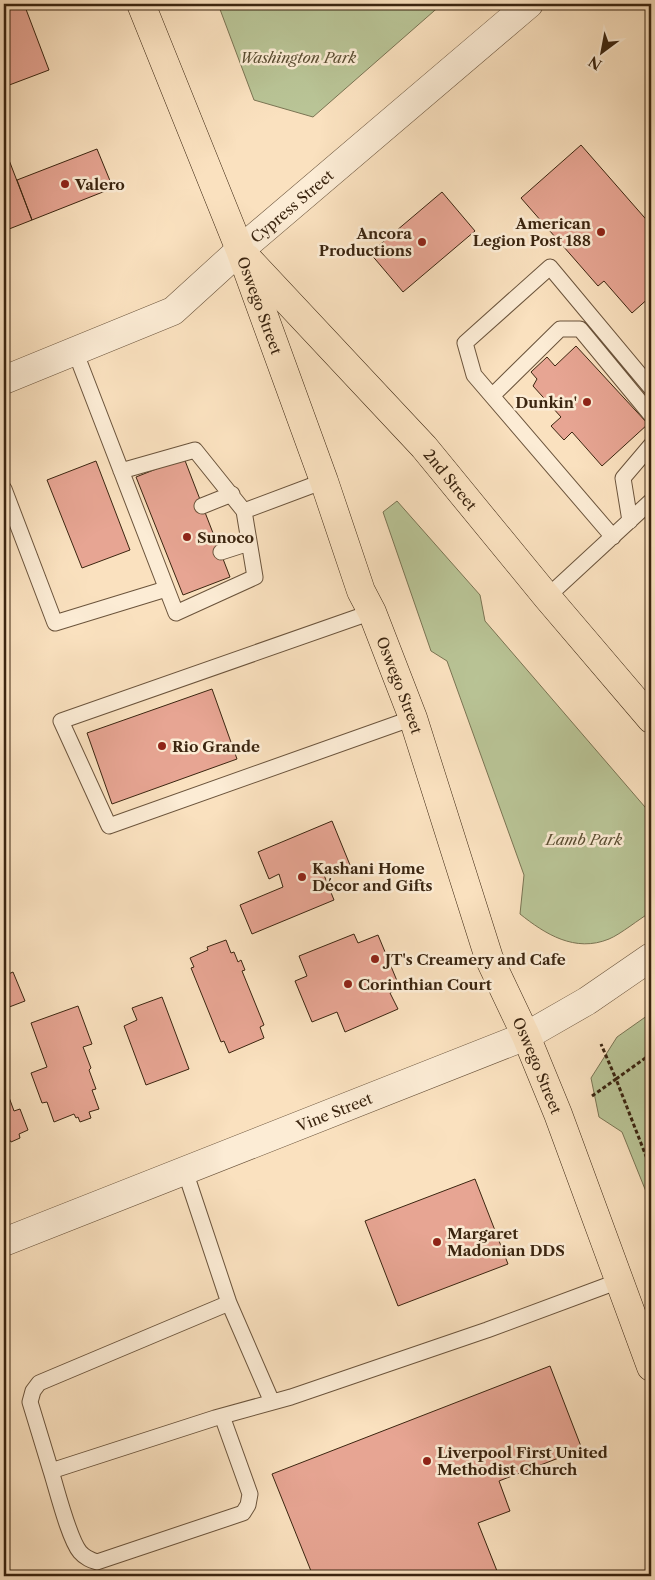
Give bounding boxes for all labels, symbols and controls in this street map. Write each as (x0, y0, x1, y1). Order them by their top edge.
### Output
north arrow (578, 28, 628, 78)
park label: Washington Park (240, 48, 357, 67)
text: N (585, 52, 605, 74)
street label: Cypress Street (246, 165, 338, 247)
place label: Valero (74, 175, 125, 194)
marker: Valero (59, 178, 71, 190)
place label: American Legion Post 188 (473, 214, 592, 250)
place label: Ancora Productions (319, 224, 412, 260)
marker: American Legion Post 188 (595, 226, 607, 238)
marker: Ancora Productions (416, 236, 428, 248)
street label: Oswego Street (234, 254, 287, 358)
place label: Dunkin' (515, 393, 577, 412)
marker: Dunkin' (581, 396, 593, 408)
street label: 2nd Street (420, 445, 482, 515)
place label: Sunoco (197, 528, 254, 547)
marker: Sunoco (181, 531, 193, 543)
street label: Oswego Street (373, 634, 427, 737)
place label: Rio Grande (172, 737, 260, 756)
marker: Rio Grande (156, 740, 168, 752)
park label: Lamb Park (545, 830, 622, 849)
place label: Kashani Home Décor and Gifts (312, 859, 432, 895)
marker: Kashani Home Décor and Gifts (296, 871, 308, 883)
place label: JT's Creamery and Cafe (382, 950, 566, 969)
marker: JT's Creamery and Cafe (369, 953, 381, 965)
place label: Corinthian Court (358, 975, 492, 994)
marker: Corinthian Court (342, 978, 354, 990)
street label: Oswego Street (509, 1014, 567, 1117)
street label: Vine Street (293, 1088, 375, 1136)
place label: Margaret Madonian DDS (447, 1224, 565, 1260)
marker: Margaret Madonian DDS (431, 1236, 443, 1248)
place label: Liverpool First United Methodist Church (437, 1443, 608, 1479)
marker: Liverpool First United Methodist Church (421, 1455, 433, 1467)

